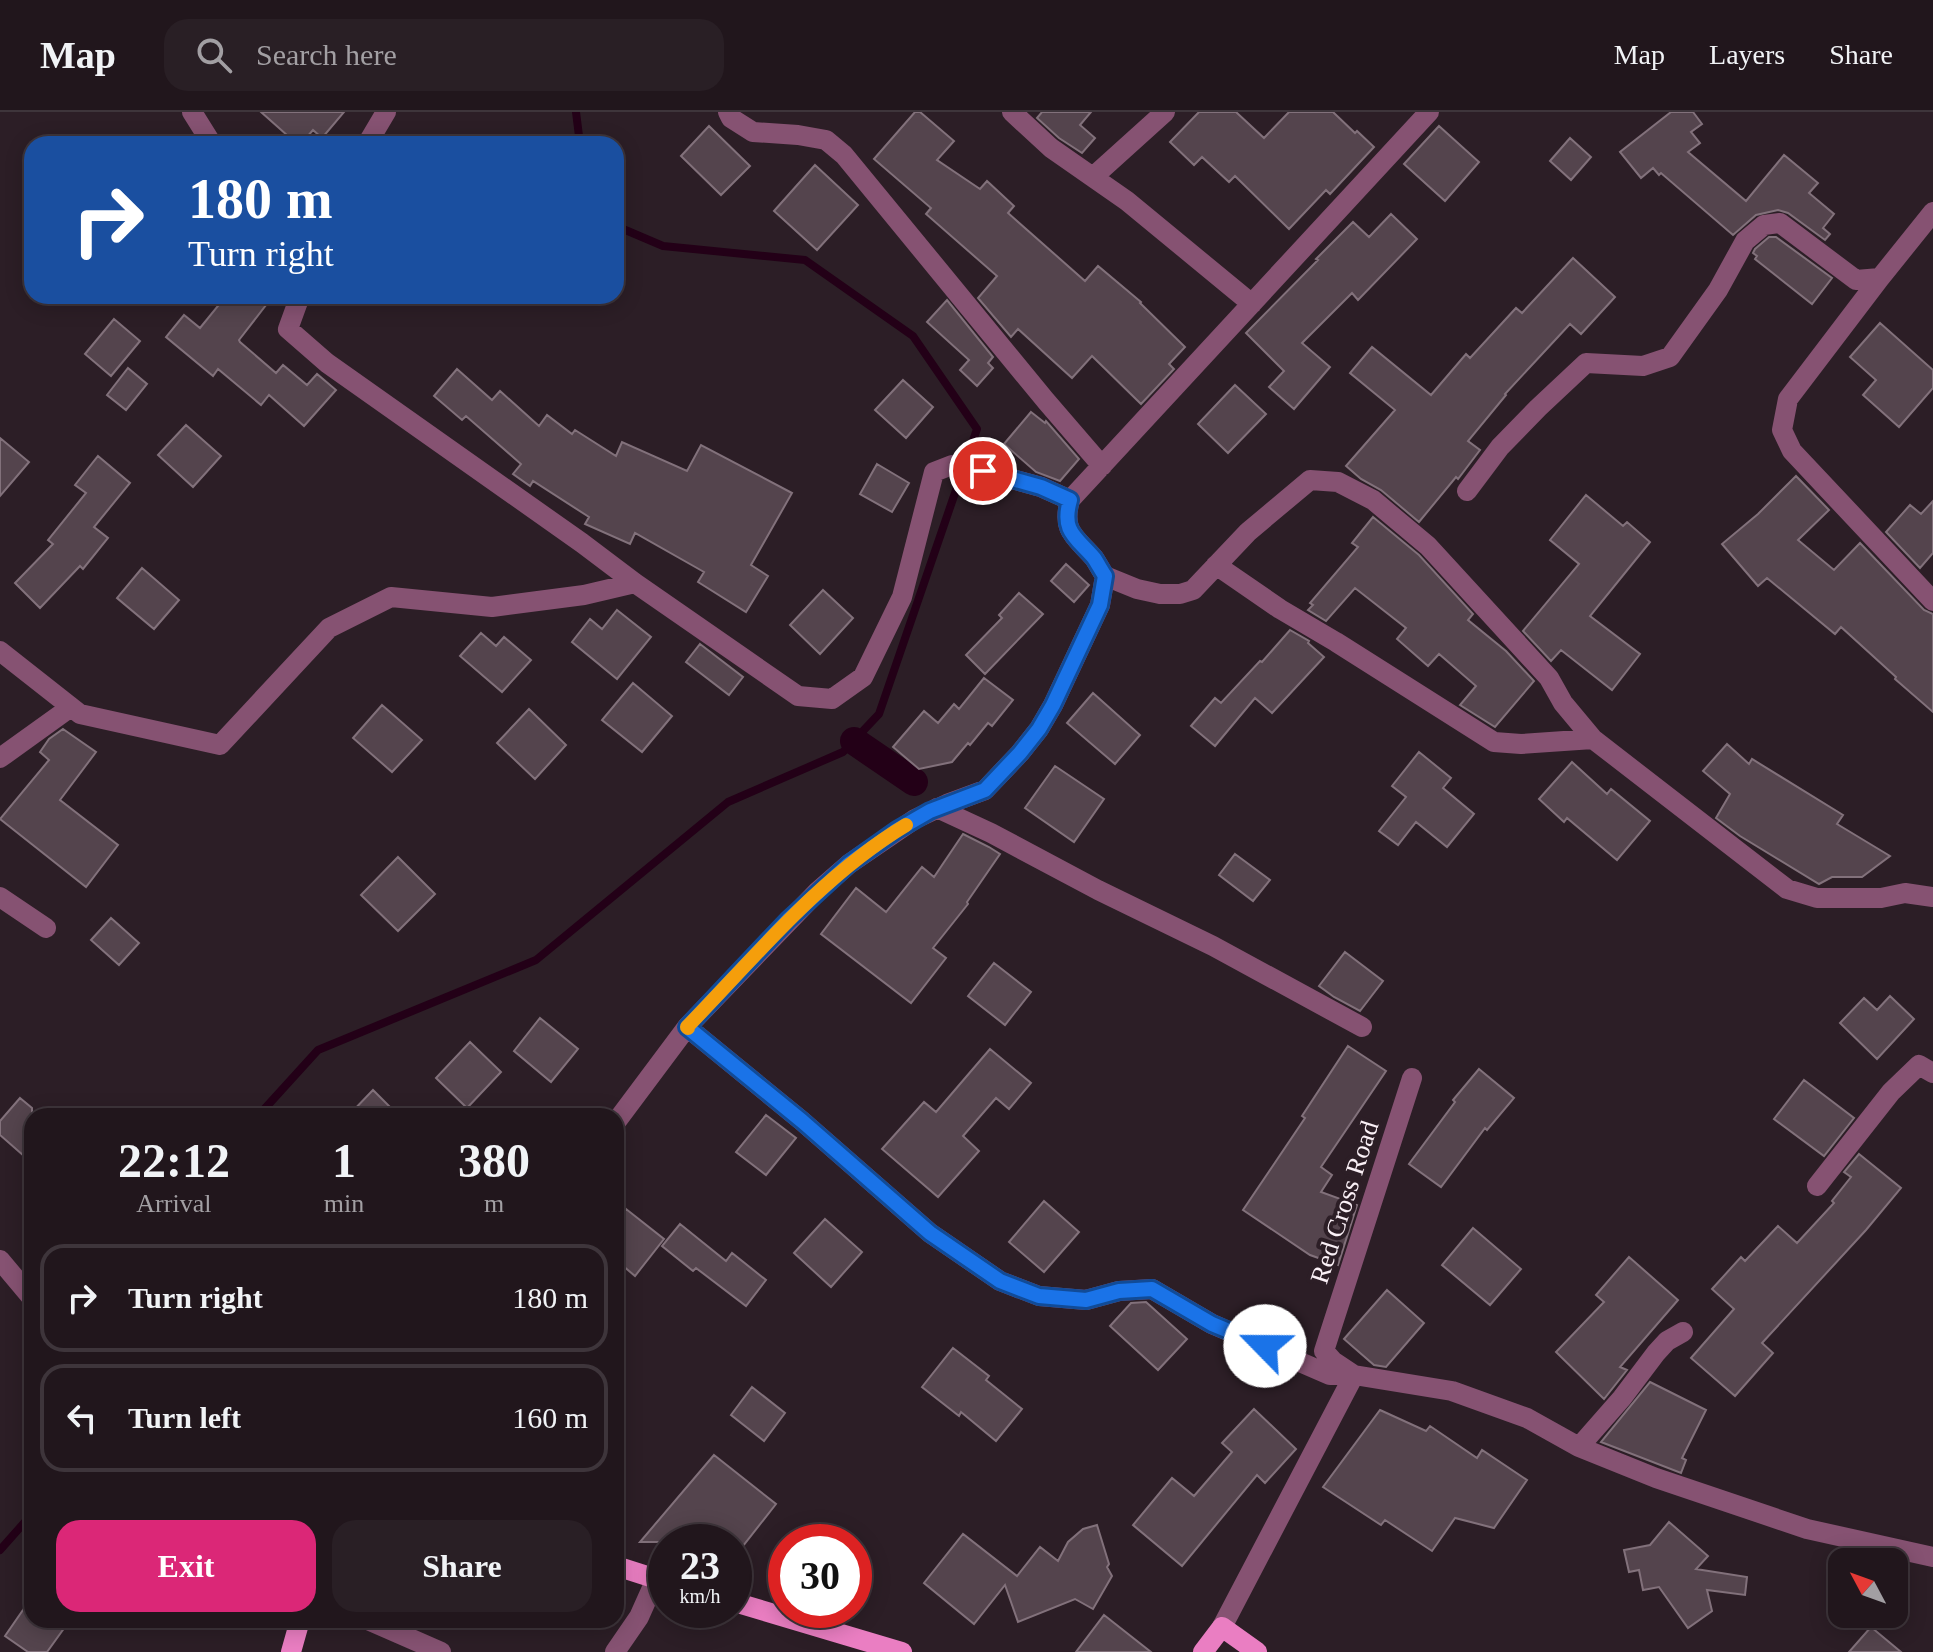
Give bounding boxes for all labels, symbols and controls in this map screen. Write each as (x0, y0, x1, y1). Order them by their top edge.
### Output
search box (164, 19, 724, 91)
icon: search (192, 33, 236, 77)
text: Map (40, 34, 116, 76)
text: Search here (256, 38, 397, 71)
text: Map (1614, 39, 1665, 70)
text: Layers (1709, 39, 1785, 70)
text: Share (1829, 39, 1893, 70)
icon: right (56, 168, 160, 272)
text: 180 m (188, 168, 333, 230)
text: Turn right (188, 234, 334, 274)
pin (949, 437, 1017, 505)
icon: arrive (961, 449, 1005, 493)
street label: Red Cross Road (1305, 1117, 1384, 1287)
text: 22:12 (118, 1134, 230, 1187)
text: 1 (332, 1134, 356, 1187)
text: 380 (458, 1134, 530, 1187)
text: Arrival (136, 1189, 211, 1218)
text: min (324, 1189, 364, 1218)
text: m (484, 1189, 504, 1218)
icon: right (60, 1276, 104, 1320)
text: Turn right (128, 1281, 263, 1314)
text: 180 m (512, 1281, 588, 1314)
position arrow (1223, 1304, 1307, 1388)
icon: left (60, 1396, 104, 1440)
text: Turn left (128, 1401, 241, 1434)
text: 160 m (512, 1401, 588, 1434)
button: Exit (56, 1520, 316, 1612)
button: Share (332, 1520, 592, 1612)
speed limit sign: 30 (768, 1524, 872, 1628)
text: 23 (680, 1543, 720, 1588)
north arrow (1828, 1548, 1908, 1628)
map controls (1828, 1548, 1908, 1628)
text: km/h (679, 1585, 721, 1607)

